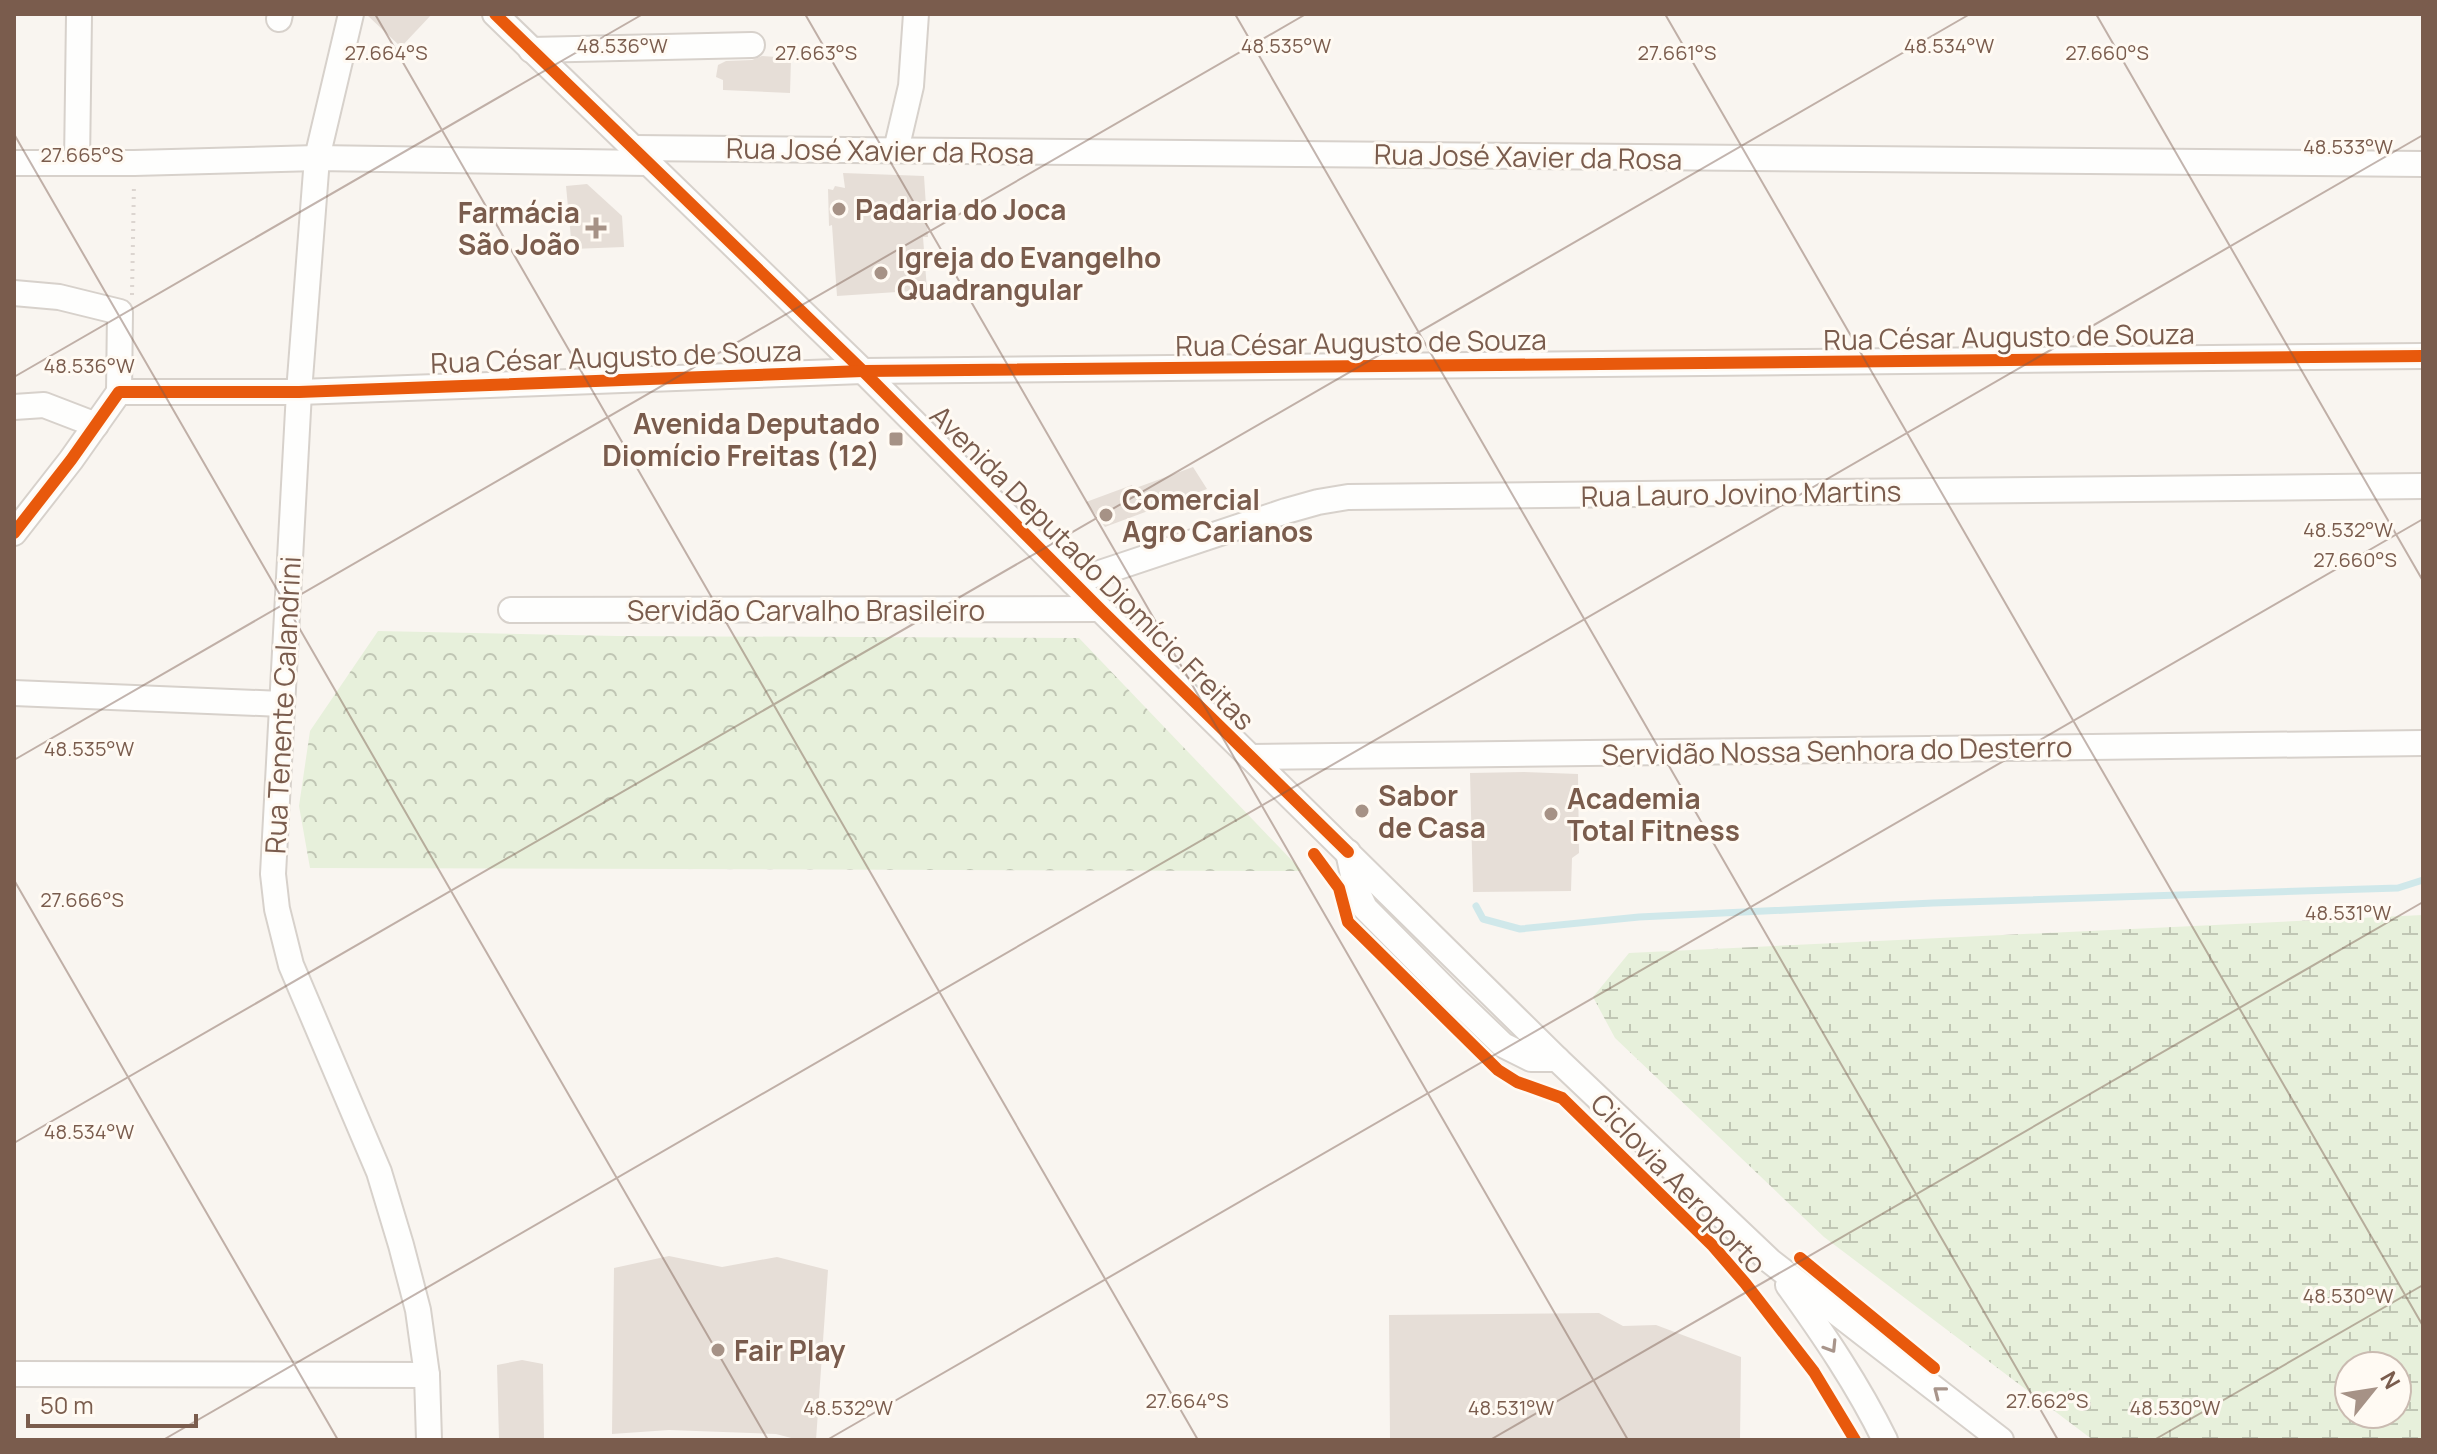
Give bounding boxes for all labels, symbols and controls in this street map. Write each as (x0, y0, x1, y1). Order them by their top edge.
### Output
text: 48.536°W (576, 32, 668, 59)
text: 48.535°W (1241, 32, 1331, 59)
text: 48.534°W (1904, 32, 1995, 59)
text: 27.664°S (344, 39, 428, 66)
text: 27.663°S (775, 39, 857, 66)
text: 27.661°S (1638, 39, 1716, 66)
text: 27.660°S (2065, 39, 2149, 66)
street label: Rua José Xavier da Rosa (726, 128, 1034, 172)
text: 48.533°W (2303, 133, 2393, 160)
street label: Rua José Xavier da Rosa (1374, 134, 1682, 178)
text: 27.665°S (41, 141, 123, 168)
place label: Padaria do Joca (855, 190, 1066, 228)
place label: Farmácia São João (458, 193, 580, 263)
marker: Padaria do Joca (830, 200, 848, 218)
marker: Farmácia São João (587, 219, 605, 237)
place label: Igreja do Evangelho Quadrangular (897, 238, 1161, 308)
marker: Igreja do Evangelho Quadrangular (872, 264, 890, 282)
street label: Rua César Augusto de Souza (1823, 314, 2195, 358)
street label: Rua César Augusto de Souza (1175, 320, 1547, 364)
street label: Rua César Augusto de Souza (430, 331, 802, 381)
text: 48.536°W (43, 352, 135, 379)
street label: Avenida Deputado Diomício Freitas (922, 396, 1264, 738)
place label: Avenida Deputado Diomício Freitas (12) (602, 404, 880, 474)
marker: Avenida Deputado Diomício Freitas (12) (887, 430, 905, 448)
street label: Rua Lauro Jovino Martins (1580, 471, 1902, 515)
place label: Comercial Agro Carianos (1122, 480, 1313, 550)
marker: Comercial Agro Carianos (1097, 506, 1115, 524)
text: 48.532°W (2303, 516, 2393, 543)
text: 27.660°S (2313, 546, 2397, 573)
street label: Rua Tenente Calandrini (255, 555, 309, 855)
street label: Servidão Carvalho Brasileiro (627, 591, 985, 629)
street label: Servidão Nossa Senhora do Desterro (1601, 727, 2073, 773)
text: 48.535°W (44, 735, 134, 762)
place label: Sabor de Casa (1378, 776, 1486, 846)
place label: Academia Total Fitness (1567, 779, 1740, 849)
marker: Sabor de Casa (1353, 802, 1371, 820)
marker: Academia Total Fitness (1542, 805, 1560, 823)
text: 27.666°S (40, 886, 124, 913)
text: 48.531°W (2305, 899, 2392, 926)
street label: Ciclovia Aeroporto (1583, 1085, 1775, 1281)
text: 48.534°W (44, 1118, 135, 1145)
text: 48.530°W (2303, 1282, 2394, 1309)
place label: Fair Play (734, 1331, 846, 1369)
one-way arrow (1821, 1338, 1837, 1353)
marker: Fair Play (709, 1341, 727, 1359)
north arrow (2333, 1350, 2413, 1430)
text: N (2373, 1366, 2407, 1394)
scale bar (28, 1378, 196, 1428)
text: 27.664°S (1145, 1387, 1229, 1414)
text: 27.662°S (2006, 1387, 2088, 1414)
text: 50 m (40, 1388, 94, 1421)
one-way arrow (1933, 1388, 1948, 1402)
text: 48.532°W (803, 1394, 893, 1421)
text: 48.531°W (1468, 1394, 1555, 1421)
text: 48.530°W (2130, 1394, 2221, 1421)

